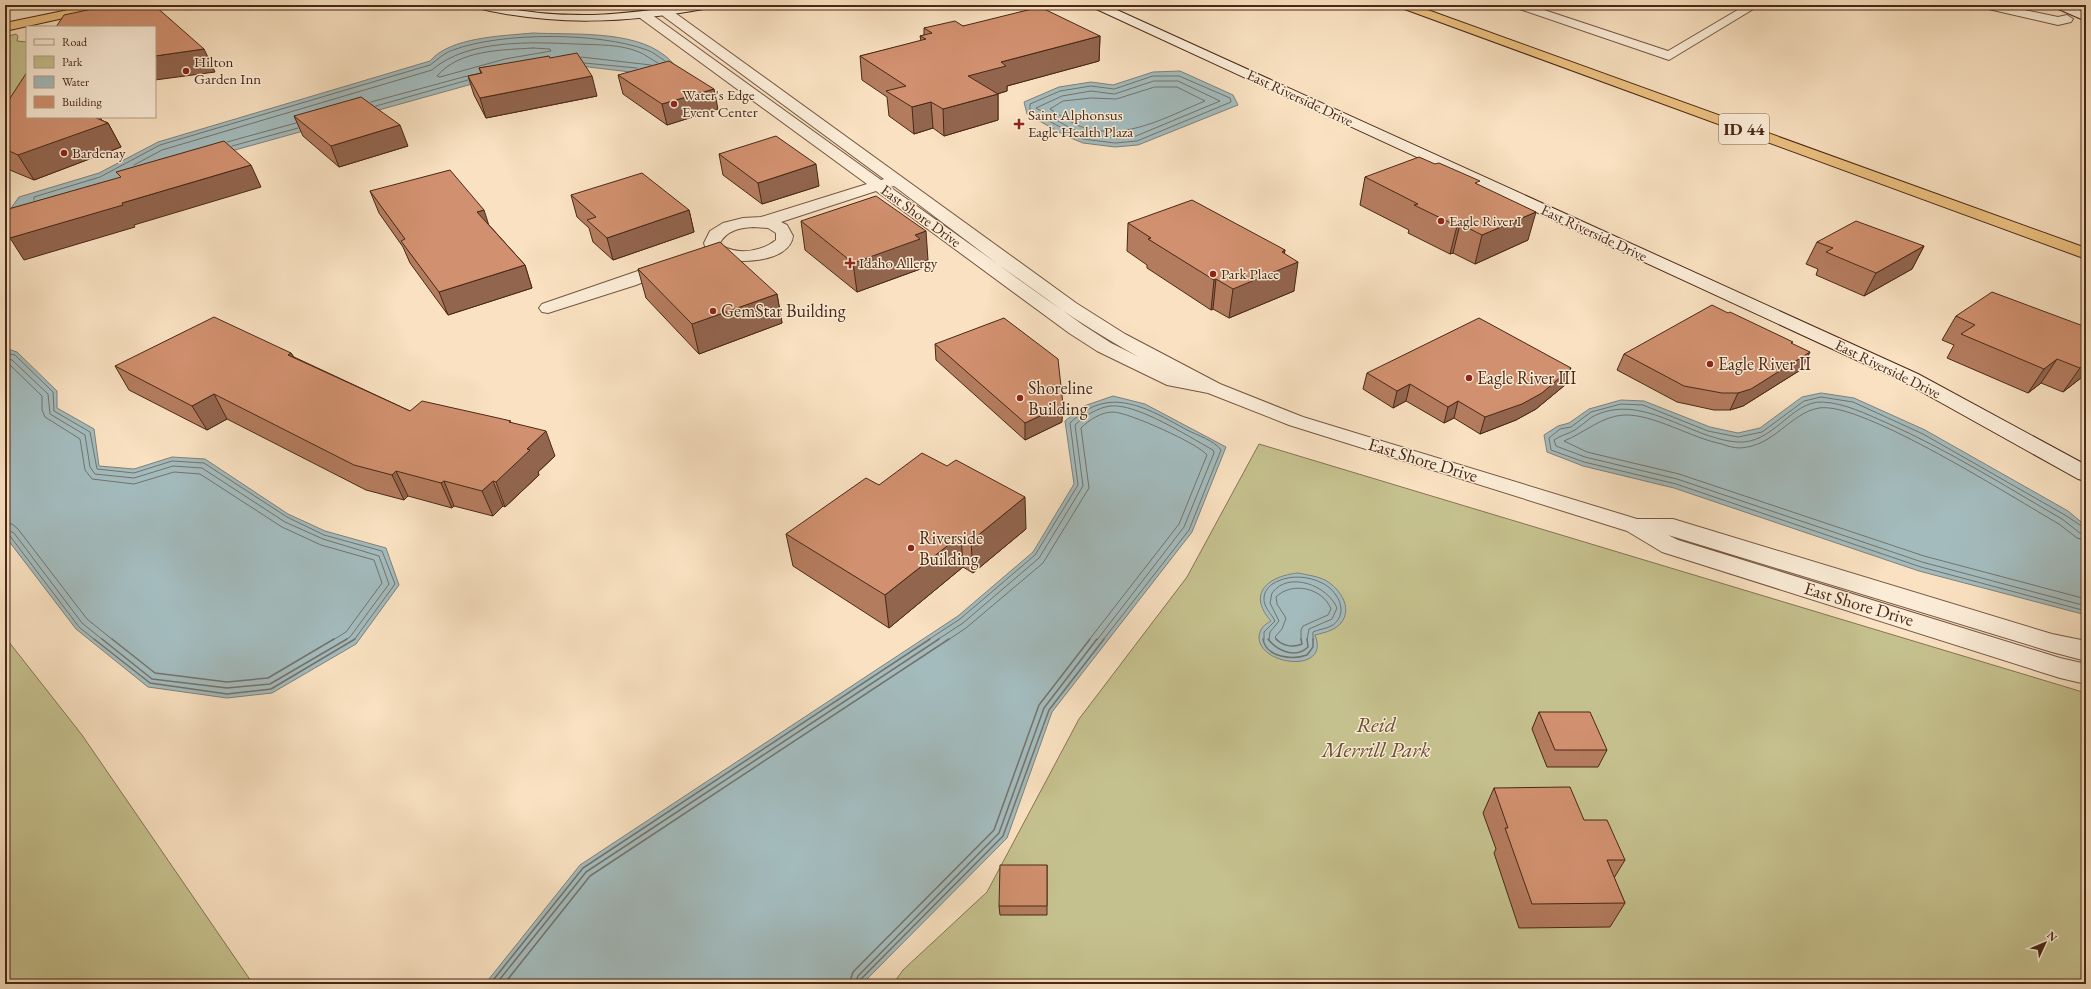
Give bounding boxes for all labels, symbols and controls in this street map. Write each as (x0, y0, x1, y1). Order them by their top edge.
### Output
legend (26, 26, 156, 118)
text: Road (62, 34, 88, 50)
place label: Hilton Garden Inn (194, 52, 261, 88)
text: Park (62, 54, 83, 70)
street label: East Riverside Drive (1244, 65, 1356, 131)
marker: Hilton Garden Inn (181, 66, 191, 76)
text: Water (62, 74, 89, 90)
place label: Water's Edge Event Center (682, 85, 758, 121)
text: Building (62, 94, 103, 110)
marker: Water's Edge Event Center (669, 99, 679, 109)
place label: Saint Alphonsus Eagle Health Plaza (1028, 105, 1133, 141)
road number: ID 44 (1719, 114, 1769, 144)
marker: Saint Alphonsus Eagle Health Plaza (1013, 118, 1025, 130)
place label: Bardenay (72, 143, 126, 162)
marker: Bardenay (59, 148, 69, 158)
street label: East Shore Drive (877, 180, 965, 251)
street label: East Riverside Drive (1538, 200, 1650, 266)
place label: Eagle River I (1449, 211, 1522, 230)
marker: Eagle River I (1436, 216, 1446, 226)
place label: Idaho Allergy (859, 253, 938, 272)
marker: Idaho Allergy (844, 257, 856, 269)
place label: Park Place (1221, 264, 1279, 283)
marker: Park Place (1208, 269, 1218, 279)
place label: GemStar Building (721, 299, 846, 322)
marker: GemStar Building (708, 306, 718, 316)
street label: East Riverside Drive (1832, 335, 1944, 402)
place label: Eagle River II (1718, 352, 1811, 375)
marker: Eagle River II (1705, 359, 1715, 369)
place label: Eagle River III (1477, 366, 1576, 389)
marker: Eagle River III (1464, 373, 1474, 383)
place label: Shoreline Building (1028, 376, 1093, 420)
marker: Shoreline Building (1015, 393, 1025, 403)
street label: East Shore Drive (1365, 432, 1481, 487)
place label: Riverside Building (919, 526, 983, 570)
marker: Riverside Building (906, 543, 916, 553)
street label: East Shore Drive (1801, 576, 1917, 631)
park label: Reid Merrill Park (1320, 710, 1430, 764)
north arrow (2025, 923, 2065, 963)
text: N (2044, 928, 2060, 944)

